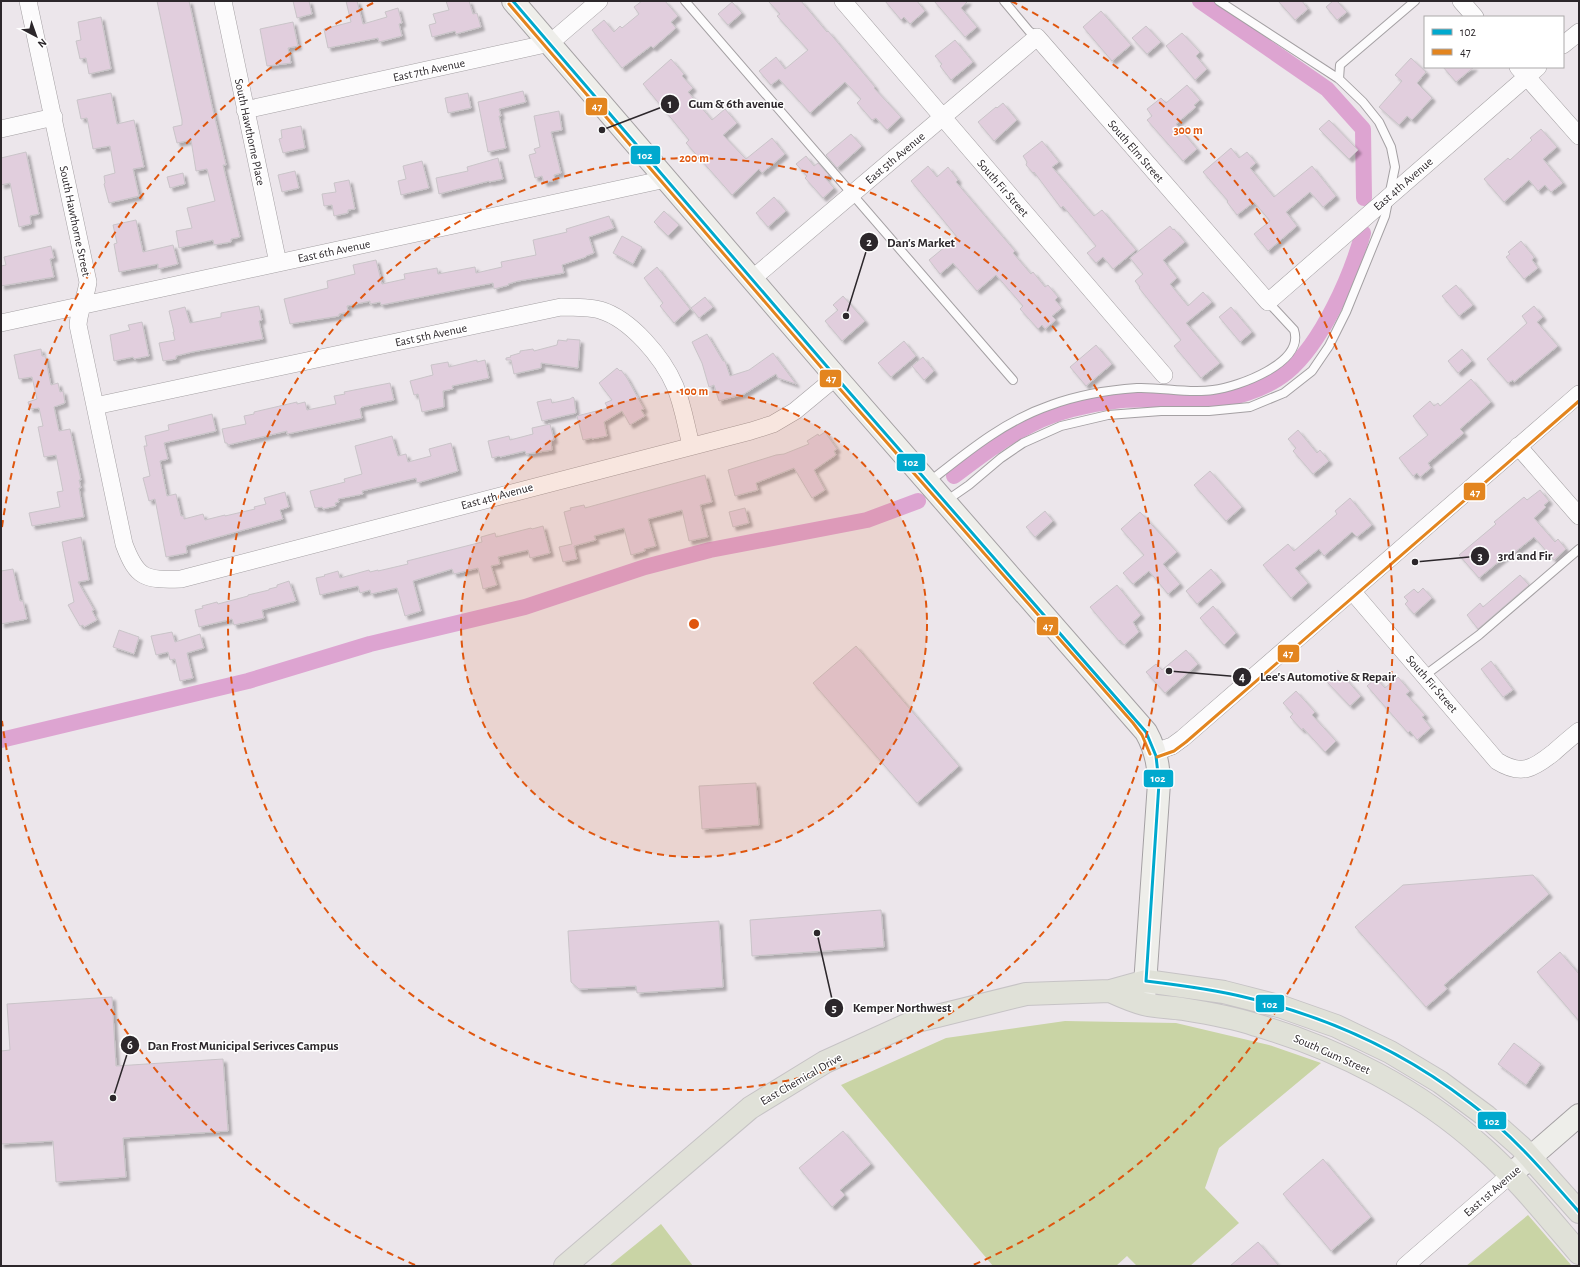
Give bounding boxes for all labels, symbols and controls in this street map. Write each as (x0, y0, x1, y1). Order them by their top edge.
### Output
north arrow (16, 16, 56, 56)
legend (1424, 16, 1564, 68)
text: 102 (1460, 26, 1476, 38)
text: N (36, 37, 49, 50)
text: 47 (1460, 46, 1471, 58)
street label: East 7th Avenue (392, 57, 466, 83)
street label: South Hawthorne Place (233, 77, 267, 187)
callout: Gum & 6th avenue (660, 91, 792, 116)
line badge: 47 (585, 97, 608, 116)
text: 1 (668, 98, 672, 110)
text: Gum & 6th avenue (688, 98, 784, 111)
text: 47 (592, 101, 602, 112)
street label: South Elm Street (1106, 118, 1166, 185)
text: 300 m (1173, 124, 1203, 136)
street label: East 5th Avenue (863, 130, 927, 186)
line badge: 102 (630, 145, 661, 165)
text: 102 (638, 150, 652, 161)
text: 200 m (679, 152, 709, 164)
street label: East 4th Avenue (1371, 155, 1435, 213)
street label: South Fir Street (975, 157, 1031, 219)
street label: South Hawthorne Street (57, 165, 93, 277)
callout: Dan's Market (859, 230, 963, 255)
text: 2 (866, 236, 872, 248)
street label: East 6th Avenue (297, 237, 371, 265)
text: Dan's Market (887, 237, 956, 250)
street label: East 5th Avenue (394, 322, 468, 348)
line badge: 47 (819, 369, 842, 388)
text: 47 (826, 373, 836, 384)
text: 100 m (680, 385, 708, 397)
line badge: 102 (896, 453, 926, 472)
text: 102 (904, 457, 918, 468)
street label: East 4th Avenue (460, 481, 534, 511)
line badge: 47 (1463, 482, 1486, 501)
text: 47 (1470, 487, 1480, 498)
callout: 3rd and Fir (1470, 543, 1561, 568)
text: 3 (1477, 550, 1483, 562)
text: 3rd and Fir (1498, 550, 1553, 563)
line badge: 47 (1036, 616, 1059, 636)
centre of rings (687, 617, 701, 631)
text: 47 (1043, 621, 1053, 632)
line badge: 47 (1277, 644, 1300, 663)
text: 47 (1283, 648, 1293, 659)
street label: South Fir Street (1404, 653, 1460, 715)
callout: Lee's Automotive & Repair (1232, 664, 1404, 689)
text: 4 (1239, 671, 1245, 683)
text: Lee's Automotive & Repair (1260, 671, 1396, 684)
line badge: 102 (1143, 769, 1174, 788)
text: 102 (1151, 773, 1165, 784)
line badge: 102 (1255, 994, 1285, 1013)
callout: Kemper Northwest (824, 995, 959, 1020)
text: 102 (1263, 999, 1277, 1010)
text: 5 (831, 1002, 837, 1014)
text: Kemper Northwest (853, 1002, 952, 1015)
street label: South Gum Street (1292, 1032, 1372, 1076)
callout: Dan Frost Municipal Serivces Campus (120, 1033, 347, 1058)
text: 6 (127, 1039, 133, 1051)
text: Dan Frost Municipal Serivces Campus (147, 1040, 339, 1053)
street label: East Chemical Drive (758, 1051, 844, 1107)
line badge: 102 (1477, 1111, 1507, 1130)
text: 102 (1485, 1116, 1499, 1127)
street label: East 1st Avenue (1461, 1163, 1523, 1219)

